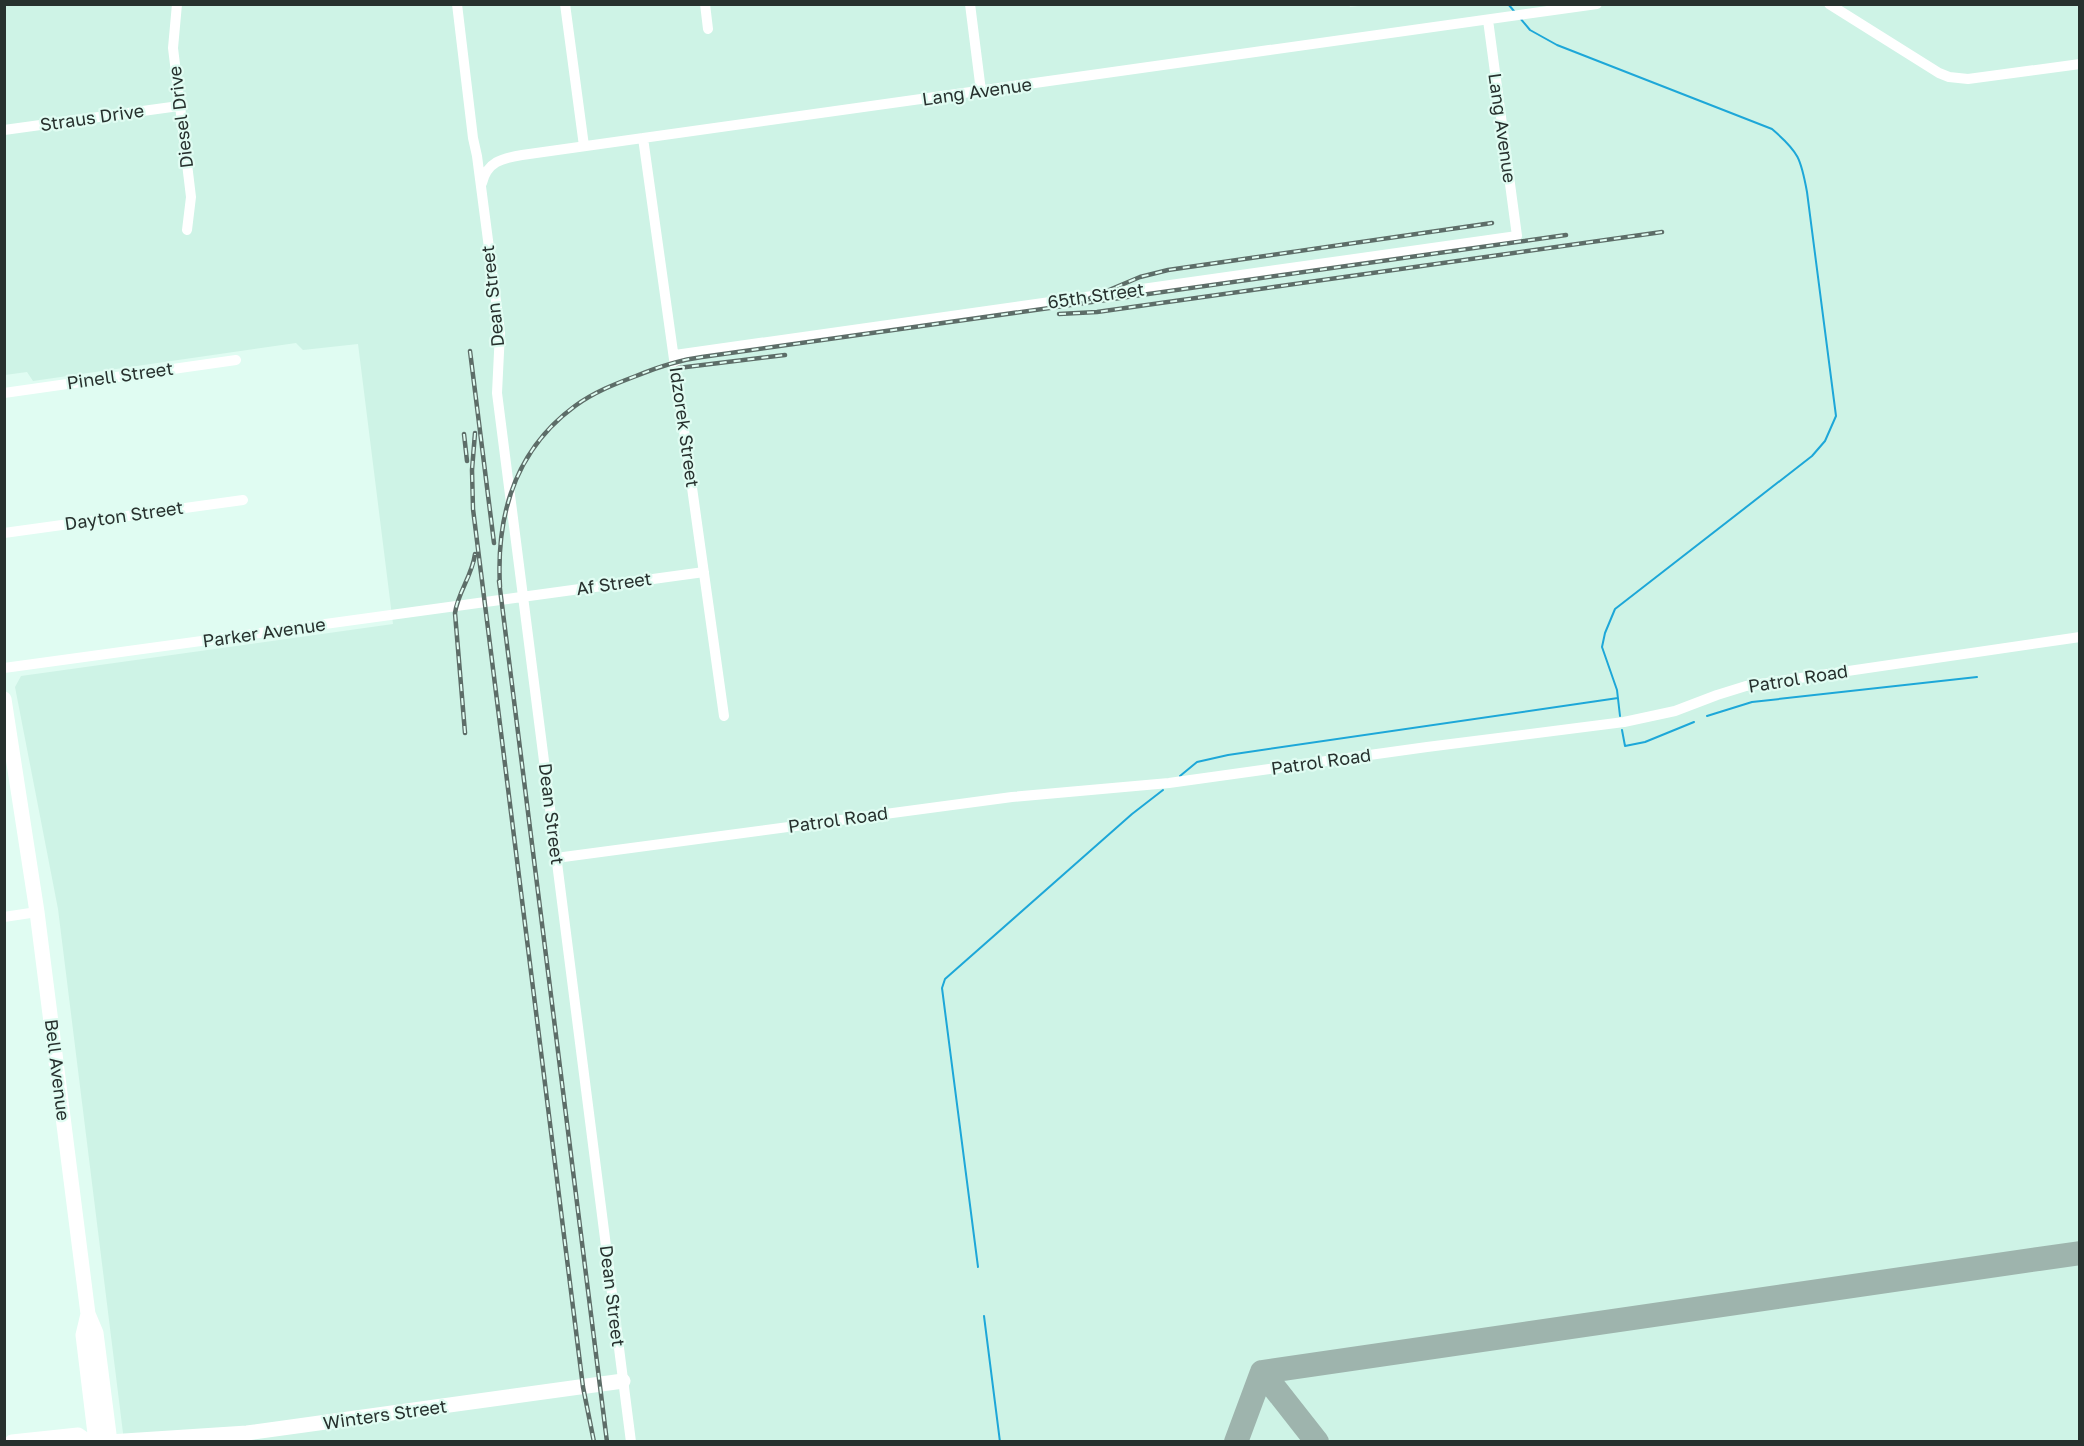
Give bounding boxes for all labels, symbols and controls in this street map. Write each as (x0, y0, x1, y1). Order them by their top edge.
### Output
street label: Diesel Drive (163, 65, 197, 169)
street label: Lang Avenue (1484, 71, 1522, 184)
street label: Lang Avenue (920, 72, 1033, 110)
street label: Straus Drive (38, 99, 145, 135)
street label: Dean Street (476, 244, 508, 348)
street label: 65th Street (1046, 277, 1146, 313)
street label: Pinell Street (65, 357, 175, 393)
street label: Idzorek Street (666, 365, 704, 489)
street label: Dayton Street (63, 496, 185, 534)
street label: Af Street (575, 567, 653, 599)
street label: Parker Avenue (201, 612, 327, 652)
street label: Patrol Road (1746, 659, 1849, 697)
street label: Patrol Road (1269, 743, 1372, 779)
street label: Dean Street (535, 762, 569, 866)
street label: Patrol Road (786, 801, 889, 837)
street label: Bell Avenue (41, 1018, 75, 1122)
street label: Dean Street (596, 1244, 630, 1348)
street label: Winters Street (321, 1394, 448, 1434)

